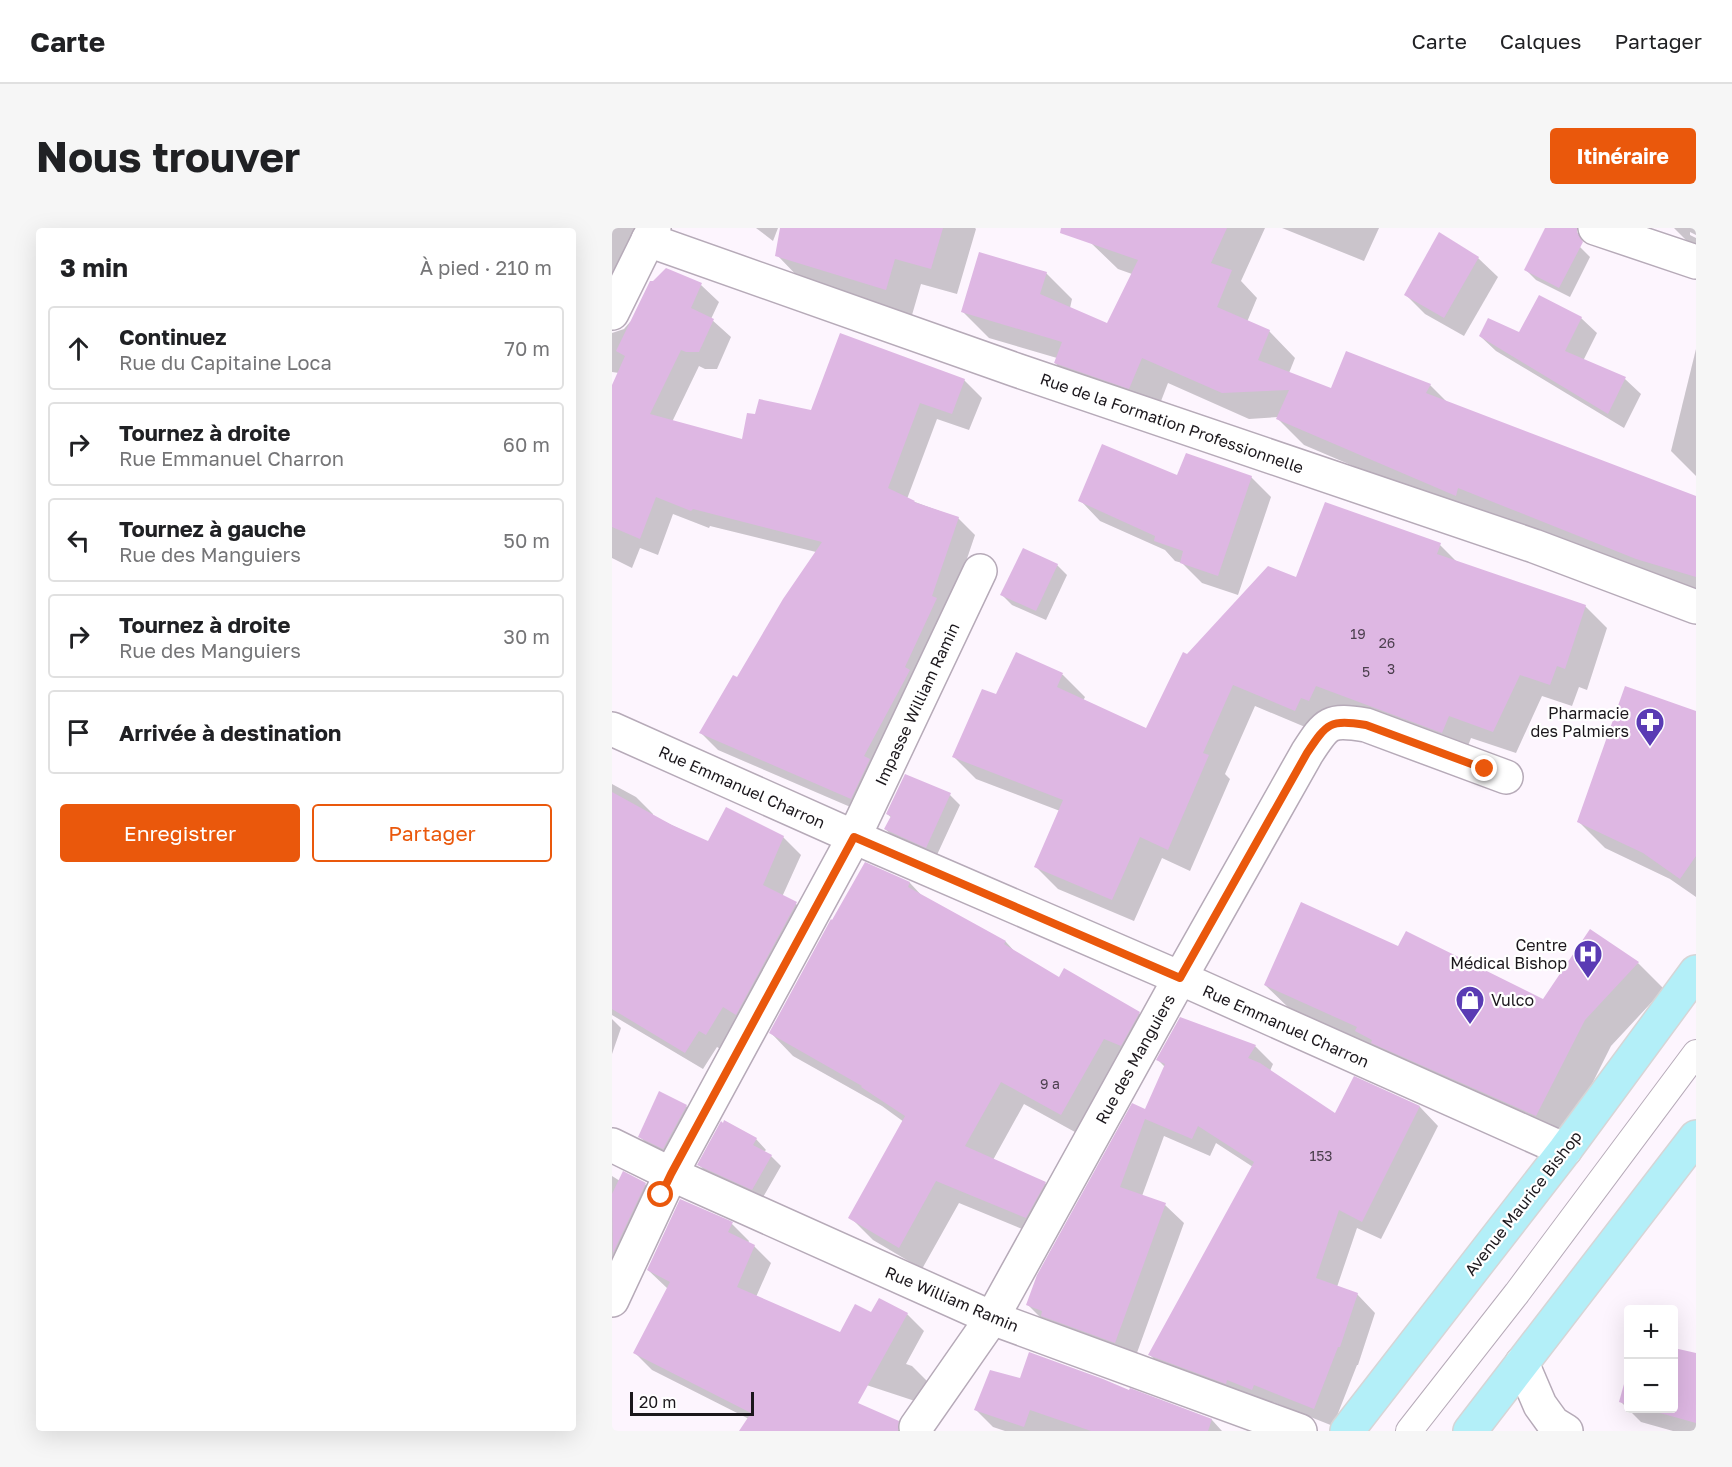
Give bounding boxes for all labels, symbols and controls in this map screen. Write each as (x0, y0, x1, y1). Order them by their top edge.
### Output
text: Carte (30, 25, 105, 58)
text: Carte (1411, 28, 1467, 54)
text: Calques (1500, 28, 1581, 54)
text: Partager (1614, 28, 1702, 54)
button: Itinéraire (1550, 128, 1696, 184)
text: Nous trouver (36, 131, 300, 181)
text: 3 min (60, 252, 128, 283)
text: À pied · 210 m (420, 255, 552, 279)
text: Continuez (119, 323, 226, 350)
icon: ahead (62, 332, 95, 365)
text: 70 m (504, 336, 550, 360)
text: Rue du Capitaine Loca (119, 350, 332, 374)
street label: Rue de la Formation Professionnelle (1038, 368, 1306, 478)
text: Tournez à droite (119, 419, 290, 446)
icon: right (62, 428, 95, 461)
text: 60 m (503, 432, 550, 456)
text: Rue Emmanuel Charron (119, 446, 344, 470)
text: Tournez à gauche (119, 515, 306, 542)
icon: left (62, 524, 95, 557)
text: 50 m (503, 528, 550, 552)
text: Rue des Manguiers (119, 542, 301, 566)
text: Tournez à droite (119, 611, 290, 638)
street label: Impasse William Ramin (870, 619, 964, 789)
icon: right (62, 620, 95, 653)
text: 30 m (503, 624, 550, 648)
house number: 19 (1350, 625, 1366, 642)
house number: 26 (1379, 634, 1395, 651)
text: Rue des Manguiers (119, 638, 301, 662)
house number: 3 (1387, 660, 1395, 677)
house number: 5 (1362, 663, 1370, 680)
place label: Pharmacie des Palmiers (1530, 703, 1629, 741)
pharmacy icon: Pharmacie des Palmiers (1634, 706, 1666, 748)
icon: arrive (62, 716, 95, 749)
text: Arrivée à destination (119, 719, 341, 746)
street label: Rue Emmanuel Charron (656, 741, 828, 833)
route end (1471, 755, 1497, 781)
button: Enregistrer (60, 804, 300, 862)
button: Partager (312, 804, 552, 862)
place label: Centre Médical Bishop (1450, 935, 1567, 973)
hospital icon: Centre Médical Bishop (1572, 938, 1604, 980)
street label: Rue Emmanuel Charron (1200, 980, 1372, 1072)
shop icon: Vulco (1454, 984, 1486, 1026)
street label: Rue des Manguiers (1091, 990, 1179, 1128)
place label: Vulco (1491, 990, 1534, 1010)
house number: 9 a (1040, 1075, 1060, 1092)
street label: Avenue Maurice Bishop (1460, 1126, 1586, 1279)
house number: 153 (1309, 1147, 1333, 1164)
route start (647, 1181, 673, 1207)
street label: Rue William Ramin (882, 1262, 1022, 1336)
map controls (1624, 1305, 1678, 1413)
button: + (1624, 1305, 1678, 1359)
button: − (1624, 1359, 1678, 1413)
scale bar (630, 1389, 754, 1416)
text: 20 m (639, 1392, 676, 1412)

